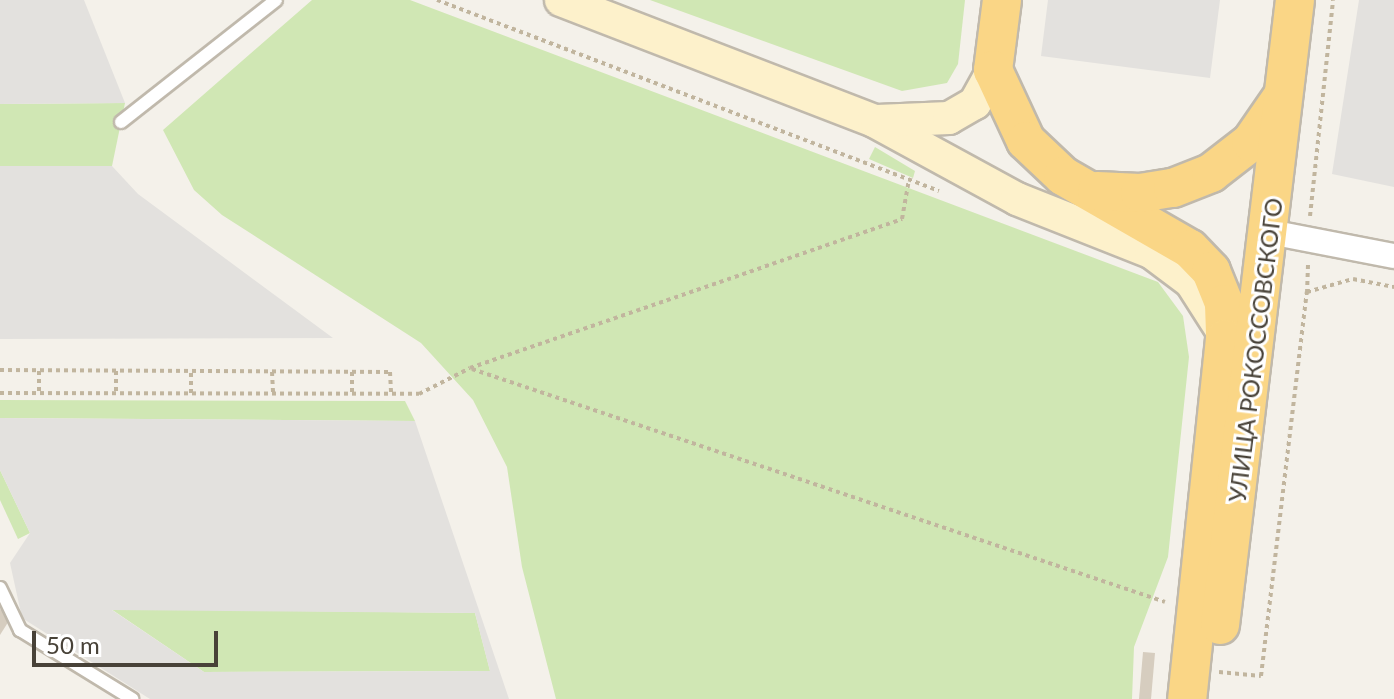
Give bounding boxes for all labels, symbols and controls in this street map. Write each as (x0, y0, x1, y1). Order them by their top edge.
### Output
street label: УЛИЦА РОКОССОВСКОГО (1222, 196, 1288, 504)
scale bar (36, 615, 222, 665)
text: 50 m (46, 630, 100, 659)

